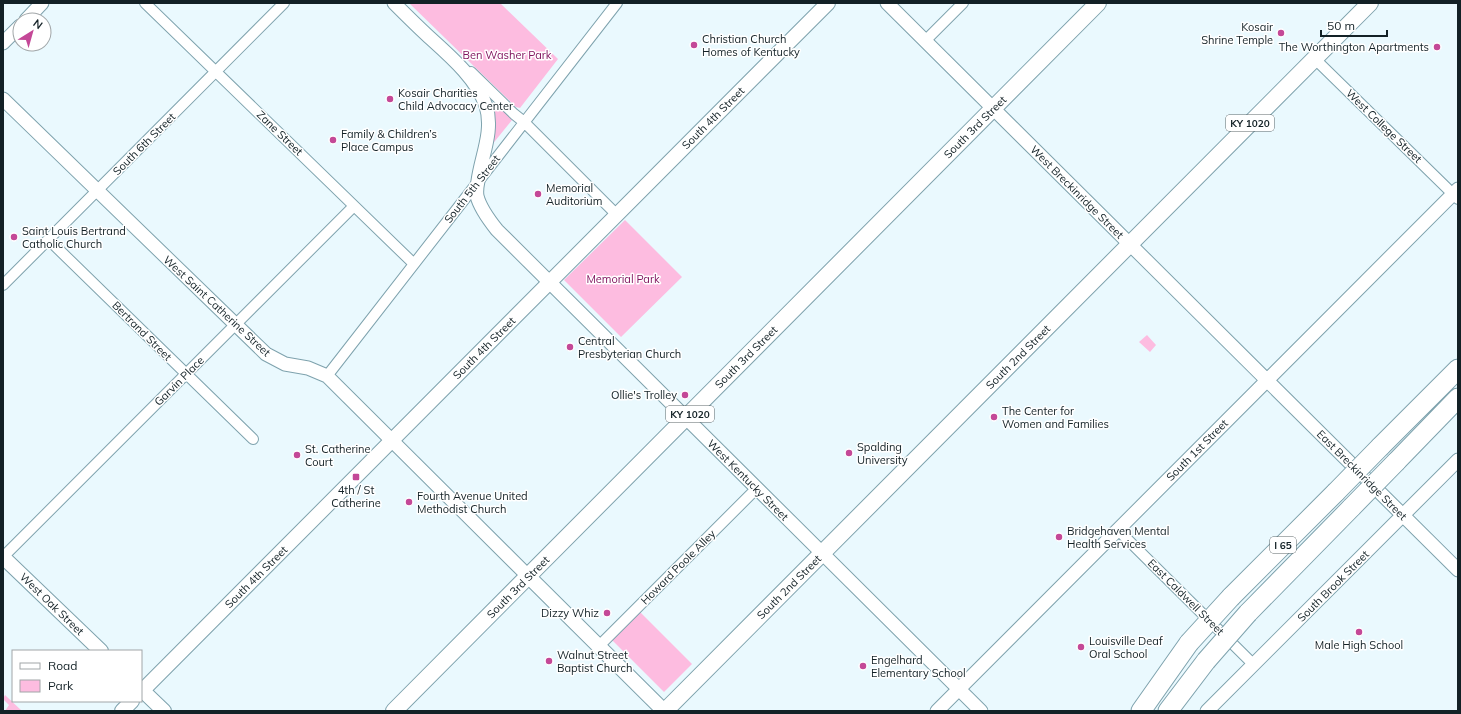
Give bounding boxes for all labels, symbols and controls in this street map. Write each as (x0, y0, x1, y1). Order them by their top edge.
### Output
north arrow (12, 12, 52, 52)
scale bar (1321, 12, 1387, 38)
text: N (30, 16, 46, 32)
text: 50 m (1327, 18, 1355, 33)
place label: Kosair Shrine Temple (1201, 20, 1273, 47)
marker: Kosair Shrine Temple (1276, 28, 1286, 38)
place label: Christian Church Homes of Kentucky (702, 32, 800, 59)
marker: Christian Church Homes of Kentucky (689, 40, 699, 50)
place label: The Worthington Apartments (1279, 40, 1429, 54)
marker: The Worthington Apartments (1432, 42, 1442, 52)
park label: Ben Washer Park (463, 48, 552, 62)
street label: South 4th Street (679, 84, 747, 152)
place label: Kosair Charities Child Advocacy Center (398, 86, 513, 113)
street label: West College Street (1343, 86, 1425, 166)
street label: South 3rd Street (941, 93, 1009, 161)
marker: Kosair Charities Child Advocacy Center (385, 94, 395, 104)
street label: Zane Street (254, 108, 306, 159)
street label: South 6th Street (110, 110, 178, 178)
road number: KY 1020 (1226, 115, 1274, 131)
place label: Family & Children’s Place Campus (341, 127, 437, 154)
marker: Family & Children’s Place Campus (328, 135, 338, 145)
street label: West Breckinridge Street (1027, 142, 1127, 242)
street label: South 5th Street (441, 152, 503, 226)
place label: Memorial Auditorium (546, 181, 602, 208)
marker: Memorial Auditorium (533, 189, 543, 199)
place label: Saint Louis Bertrand Catholic Church (22, 224, 126, 251)
marker: Saint Louis Bertrand Catholic Church (9, 232, 19, 242)
street label: West Saint Catherine Street (160, 253, 274, 359)
park label: Memorial Park (586, 272, 660, 286)
street label: Bertrand Street (109, 298, 175, 364)
street label: South 4th Street (450, 314, 518, 382)
street label: South 2nd Street (983, 322, 1053, 392)
street label: South 3rd Street (712, 323, 780, 391)
place label: Central Presbyterian Church (578, 334, 681, 361)
marker: Central Presbyterian Church (565, 342, 575, 352)
street label: Garvin Place (151, 353, 207, 409)
place label: Ollie's Trolley (611, 388, 677, 402)
marker: Ollie's Trolley (680, 390, 690, 400)
place label: The Center for Women and Families (1002, 404, 1109, 431)
road number: KY 1020 (666, 406, 714, 422)
marker: The Center for Women and Families (989, 412, 999, 422)
street label: South 1st Street (1163, 416, 1231, 484)
street label: East Breckinridge Street (1314, 427, 1410, 523)
street label: West Kentucky Street (704, 436, 792, 524)
place label: Spalding University (857, 440, 908, 467)
place label: St. Catherine Court (305, 442, 370, 469)
marker: Spalding University (844, 448, 854, 458)
marker: St. Catherine Court (292, 450, 302, 460)
marker: 4th / St Catherine (351, 472, 361, 482)
place label: 4th / St Catherine (331, 483, 381, 510)
place label: Fourth Avenue United Methodist Church (417, 489, 528, 516)
marker: Fourth Avenue United Methodist Church (404, 497, 414, 507)
place label: Bridgehaven Mental Health Services (1067, 524, 1169, 551)
street label: Howard Poole Alley (638, 527, 718, 607)
marker: Bridgehaven Mental Health Services (1054, 532, 1064, 542)
road number: I 65 (1270, 537, 1296, 553)
street label: South 4th Street (222, 543, 290, 611)
street label: South Brook Street (1294, 547, 1372, 625)
street label: South 2nd Street (754, 552, 824, 622)
street label: South 3rd Street (484, 553, 552, 621)
street label: East Caldwell Street (1145, 556, 1227, 638)
street label: West Oak Street (17, 570, 87, 638)
place label: Dizzy Whiz (541, 606, 599, 620)
marker: Dizzy Whiz (602, 608, 612, 618)
marker: Male High School (1354, 627, 1364, 637)
place label: Louisville Deaf Oral School (1089, 634, 1163, 661)
place label: Male High School (1315, 638, 1403, 652)
marker: Louisville Deaf Oral School (1076, 642, 1086, 652)
place label: Walnut Street Baptist Church (557, 648, 632, 675)
legend (12, 650, 142, 702)
place label: Engelhard Elementary School (871, 653, 966, 680)
marker: Walnut Street Baptist Church (544, 656, 554, 666)
text: Road (48, 658, 77, 673)
marker: Engelhard Elementary School (858, 661, 868, 671)
text: Park (48, 678, 74, 693)

